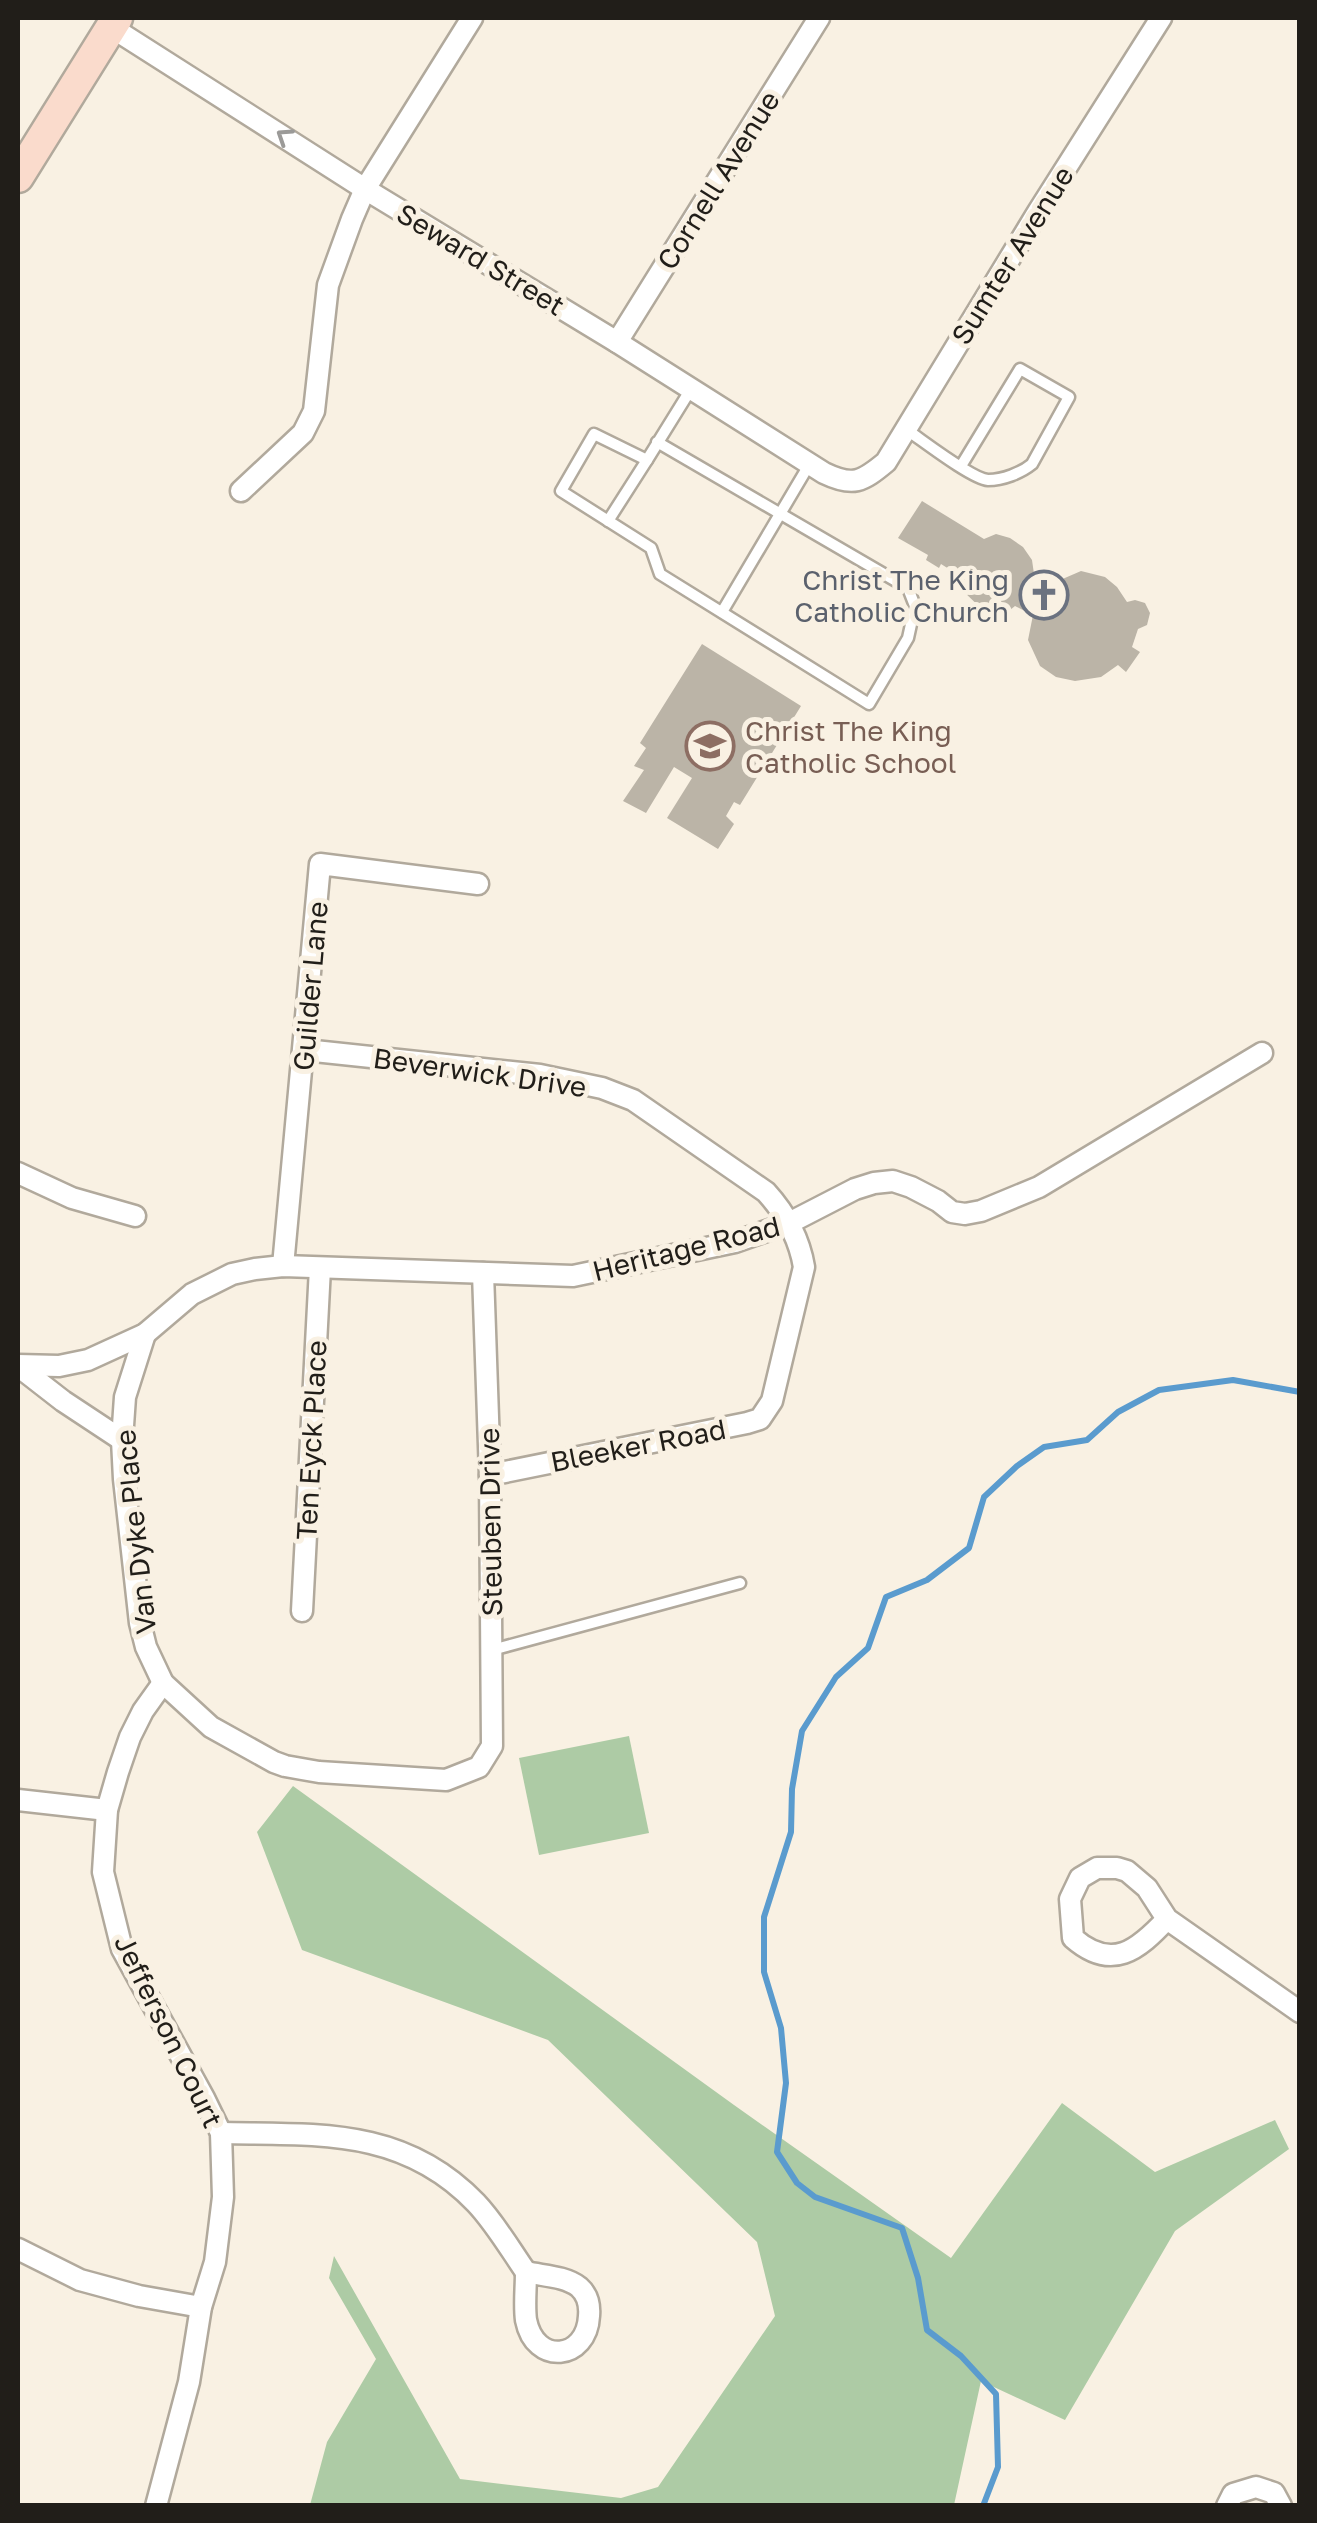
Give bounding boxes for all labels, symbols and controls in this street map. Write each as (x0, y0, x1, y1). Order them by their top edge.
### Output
street label: Cornell Avenue (650, 85, 786, 275)
one-way arrow (276, 130, 294, 149)
street label: Sumter Avenue (944, 160, 1080, 350)
street label: Seward Street (391, 196, 571, 322)
place label: Christ The King Catholic Church (794, 563, 1009, 628)
church icon: Christ The King Catholic Church (1018, 569, 1070, 621)
place label: Christ The King Catholic School (745, 714, 957, 779)
school or university icon: Christ The King Catholic School (684, 720, 736, 772)
street label: Guilder Lane (286, 900, 334, 1072)
street label: Beverwick Drive (371, 1041, 589, 1103)
street label: Heritage Road (589, 1209, 783, 1287)
street label: Ten Eyck Place (289, 1339, 333, 1541)
street label: Bleeker Road (548, 1412, 728, 1478)
street label: Steuben Drive (472, 1427, 508, 1617)
street label: Van Dyke Place (108, 1428, 162, 1636)
street label: Jefferson Court (108, 1929, 230, 2133)

